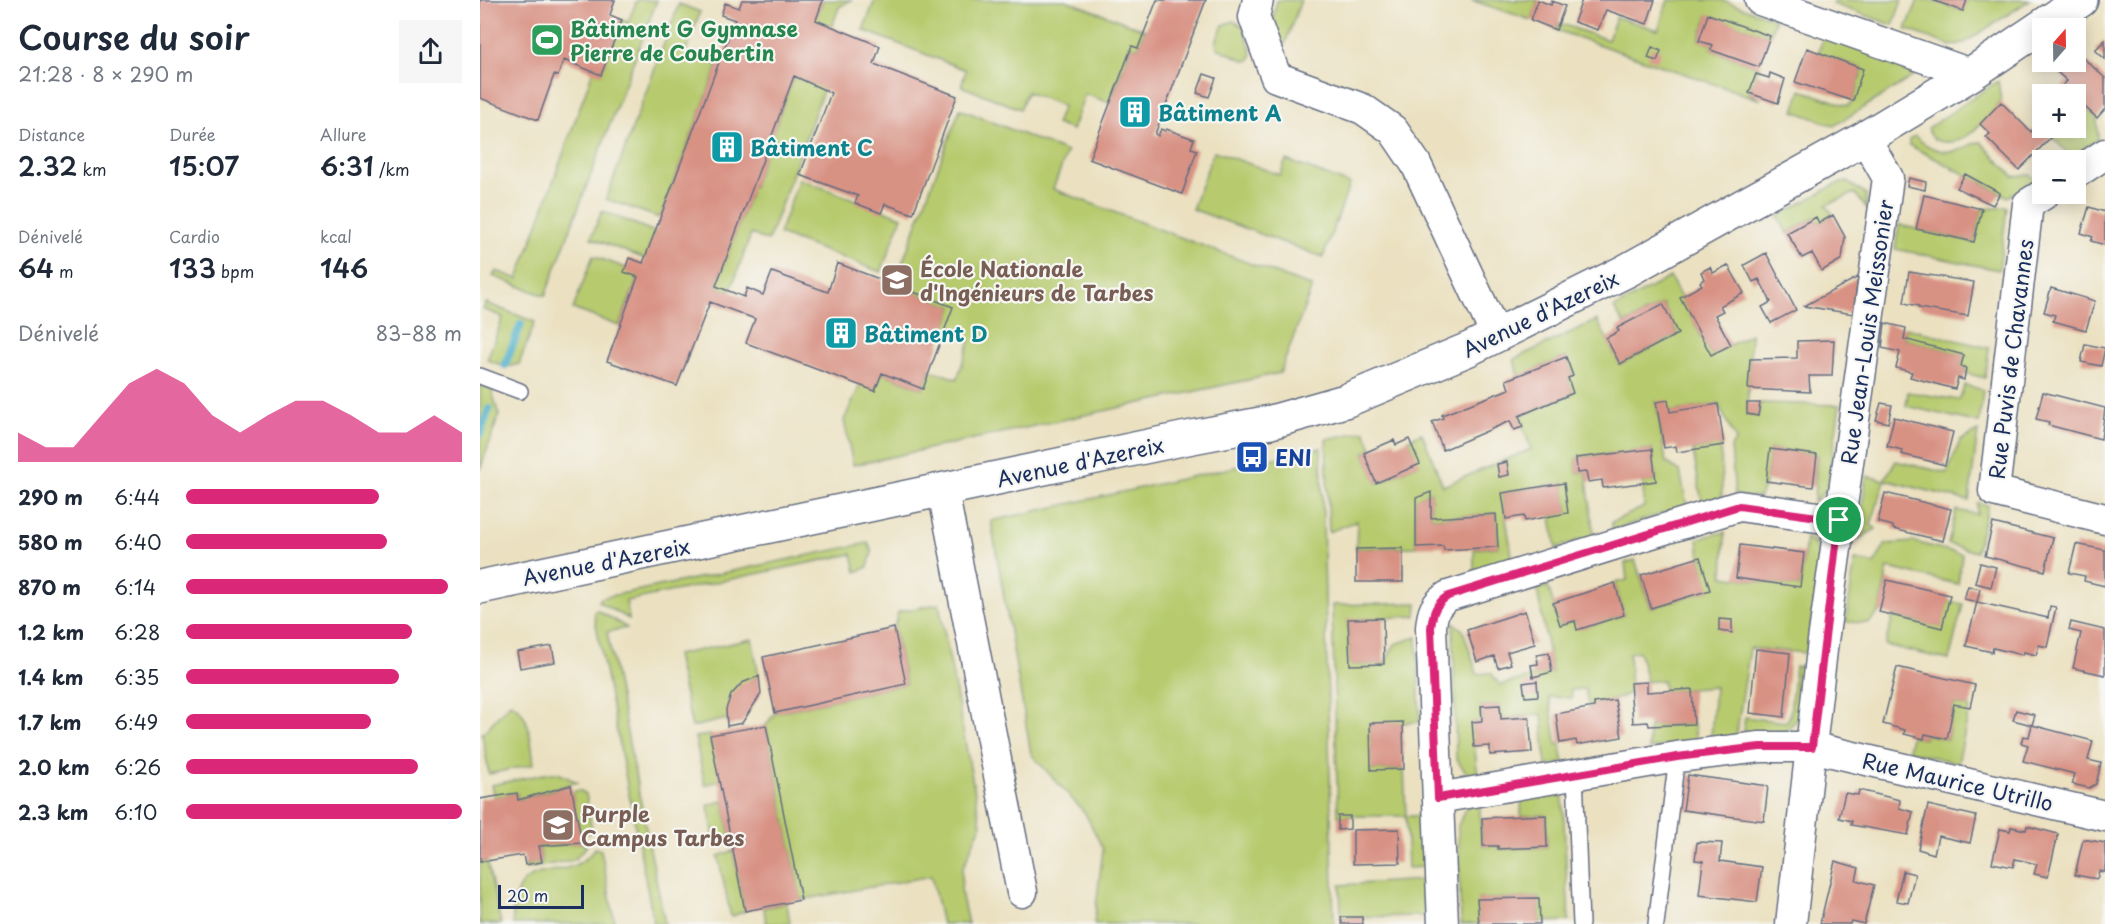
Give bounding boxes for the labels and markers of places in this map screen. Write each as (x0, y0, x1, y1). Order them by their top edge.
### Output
place label: Bâtiment G Gymnase Pierre de Coubertin (570, 12, 798, 68)
sports icon: Bâtiment G Gymnase Pierre de Coubertin (529, 22, 565, 58)
building icon: Bâtiment A (1117, 94, 1153, 130)
place label: Bâtiment A (1158, 96, 1282, 128)
building icon: Bâtiment C (709, 129, 745, 165)
place label: Bâtiment C (750, 131, 873, 163)
place label: École Nationale d'Ingénieurs de Tarbes (920, 252, 1154, 308)
school or university icon: École Nationale d'Ingénieurs de Tarbes (879, 262, 915, 298)
building icon: Bâtiment D (823, 315, 859, 351)
place label: Bâtiment D (864, 317, 988, 349)
bus stop icon: ENI (1234, 439, 1270, 475)
place label: ENI (1275, 441, 1312, 473)
pin (1813, 494, 1864, 545)
place label: Purple Campus Tarbes (581, 797, 745, 853)
school or university icon: Purple Campus Tarbes (540, 807, 576, 843)

